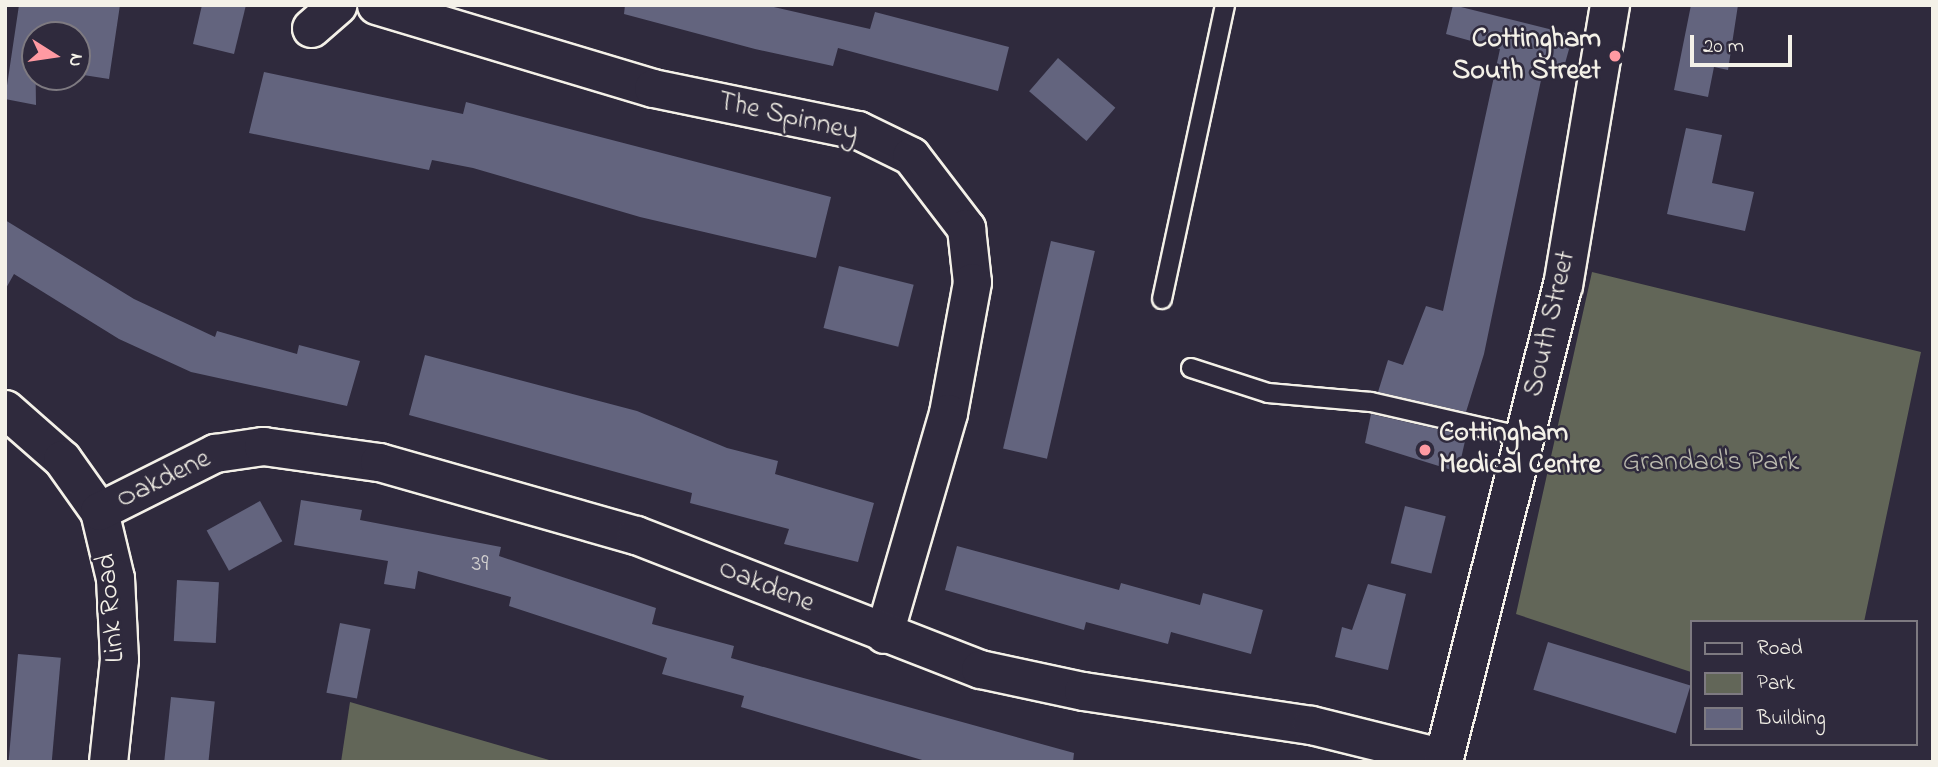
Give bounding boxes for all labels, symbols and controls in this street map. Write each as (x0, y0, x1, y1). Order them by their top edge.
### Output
north arrow (21, 21, 91, 91)
scale bar (1693, 21, 1794, 65)
place label: Cottingham South Street (1452, 23, 1601, 89)
text: 20 m (1703, 32, 1744, 62)
marker: Cottingham South Street (1607, 48, 1623, 64)
text: N (61, 51, 90, 69)
street label: The Spinney (715, 86, 861, 150)
street label: South Street (1518, 248, 1584, 400)
place label: Cottingham Medical Centre (1439, 417, 1601, 483)
marker: Cottingham Medical Centre (1417, 442, 1433, 458)
street label: Oakdene (112, 443, 216, 517)
park label: Grandad's Park (1623, 446, 1799, 480)
house number: 39 (471, 551, 489, 579)
street label: Link Road (90, 552, 134, 664)
street label: Oakdene (713, 553, 819, 621)
legend (1689, 620, 1917, 746)
text: Road (1757, 634, 1803, 664)
text: Park (1757, 669, 1795, 699)
text: Building (1757, 704, 1826, 734)

